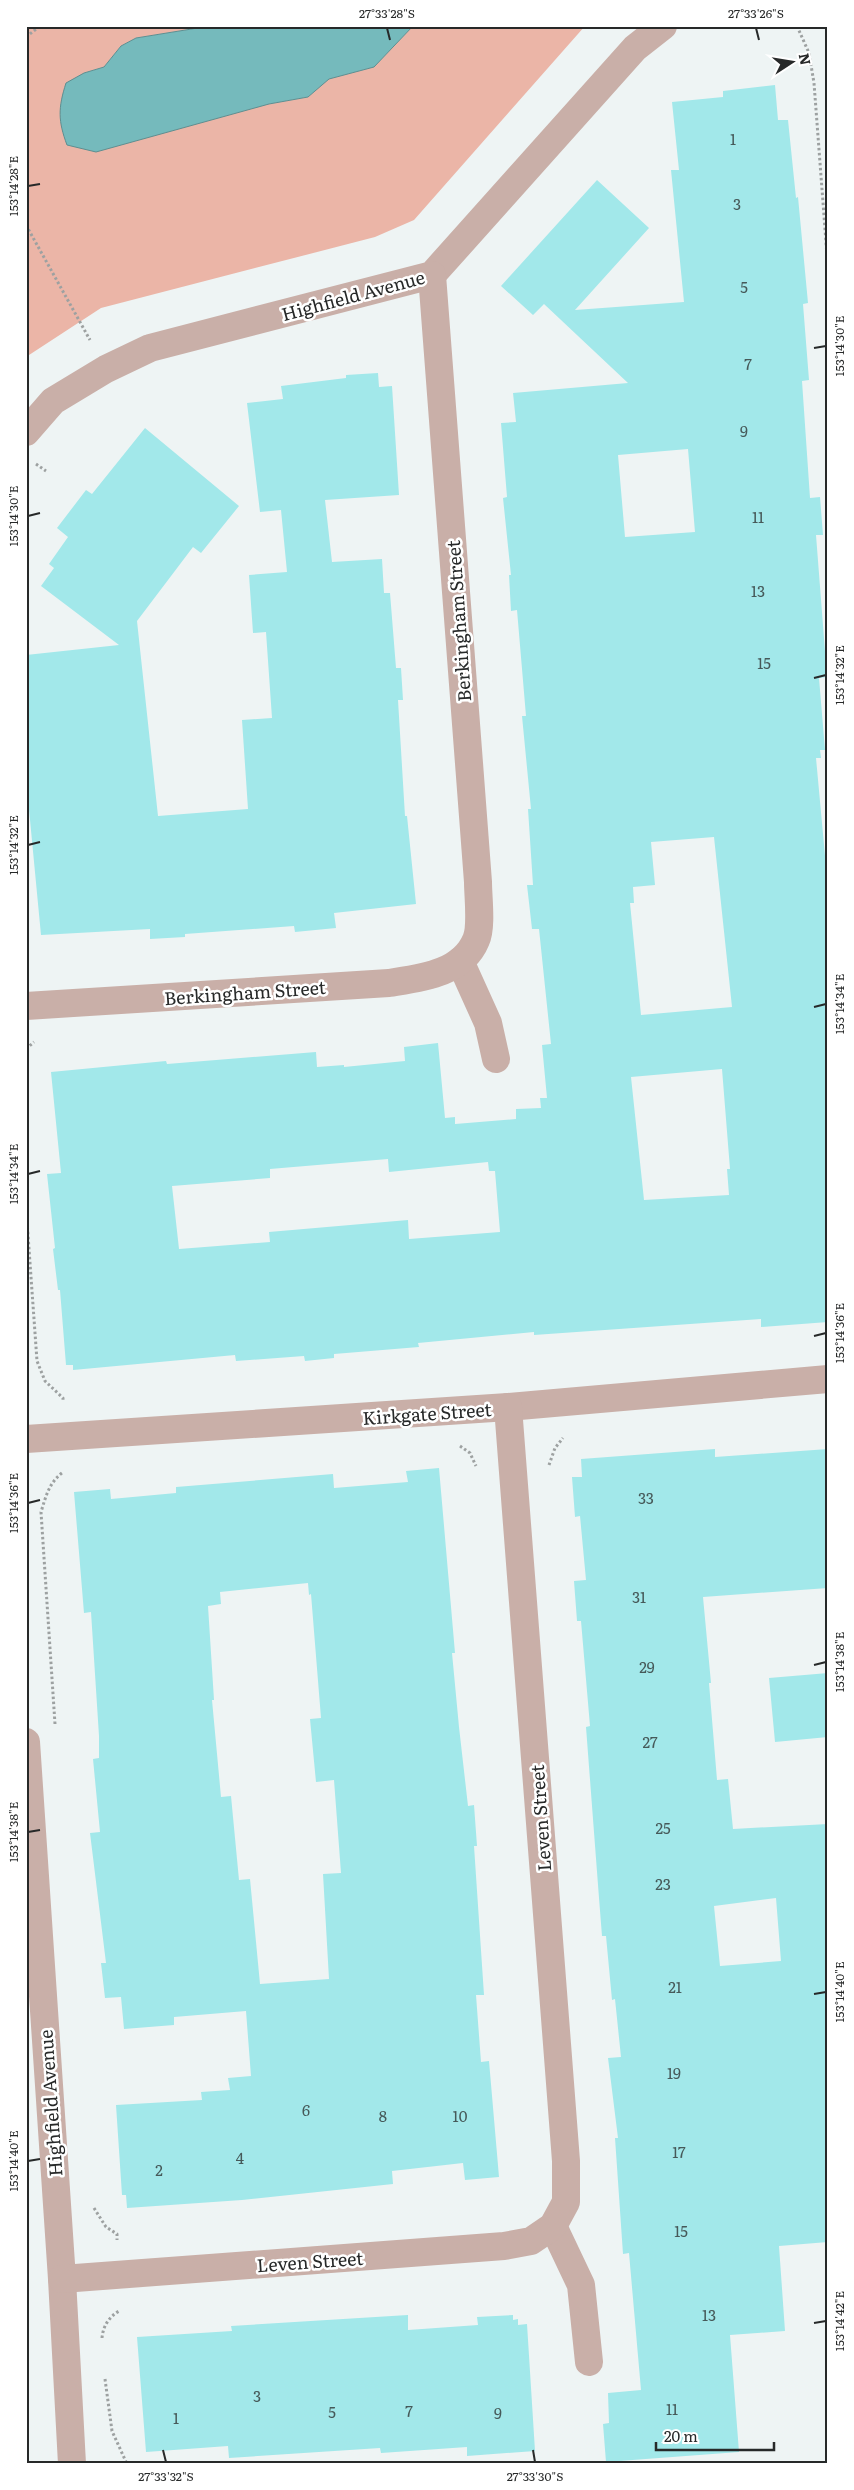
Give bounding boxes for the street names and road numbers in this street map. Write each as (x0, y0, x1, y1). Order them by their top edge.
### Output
street label: Highfield Avenue (278, 263, 428, 327)
street label: Berkingham Street (439, 539, 477, 703)
street label: Berkingham Street (163, 973, 327, 1011)
street label: Kirkgate Street (362, 1395, 493, 1431)
street label: Leven Street (523, 1763, 557, 1872)
street label: Highfield Avenue (31, 2029, 69, 2177)
street label: Leven Street (256, 2244, 365, 2278)

